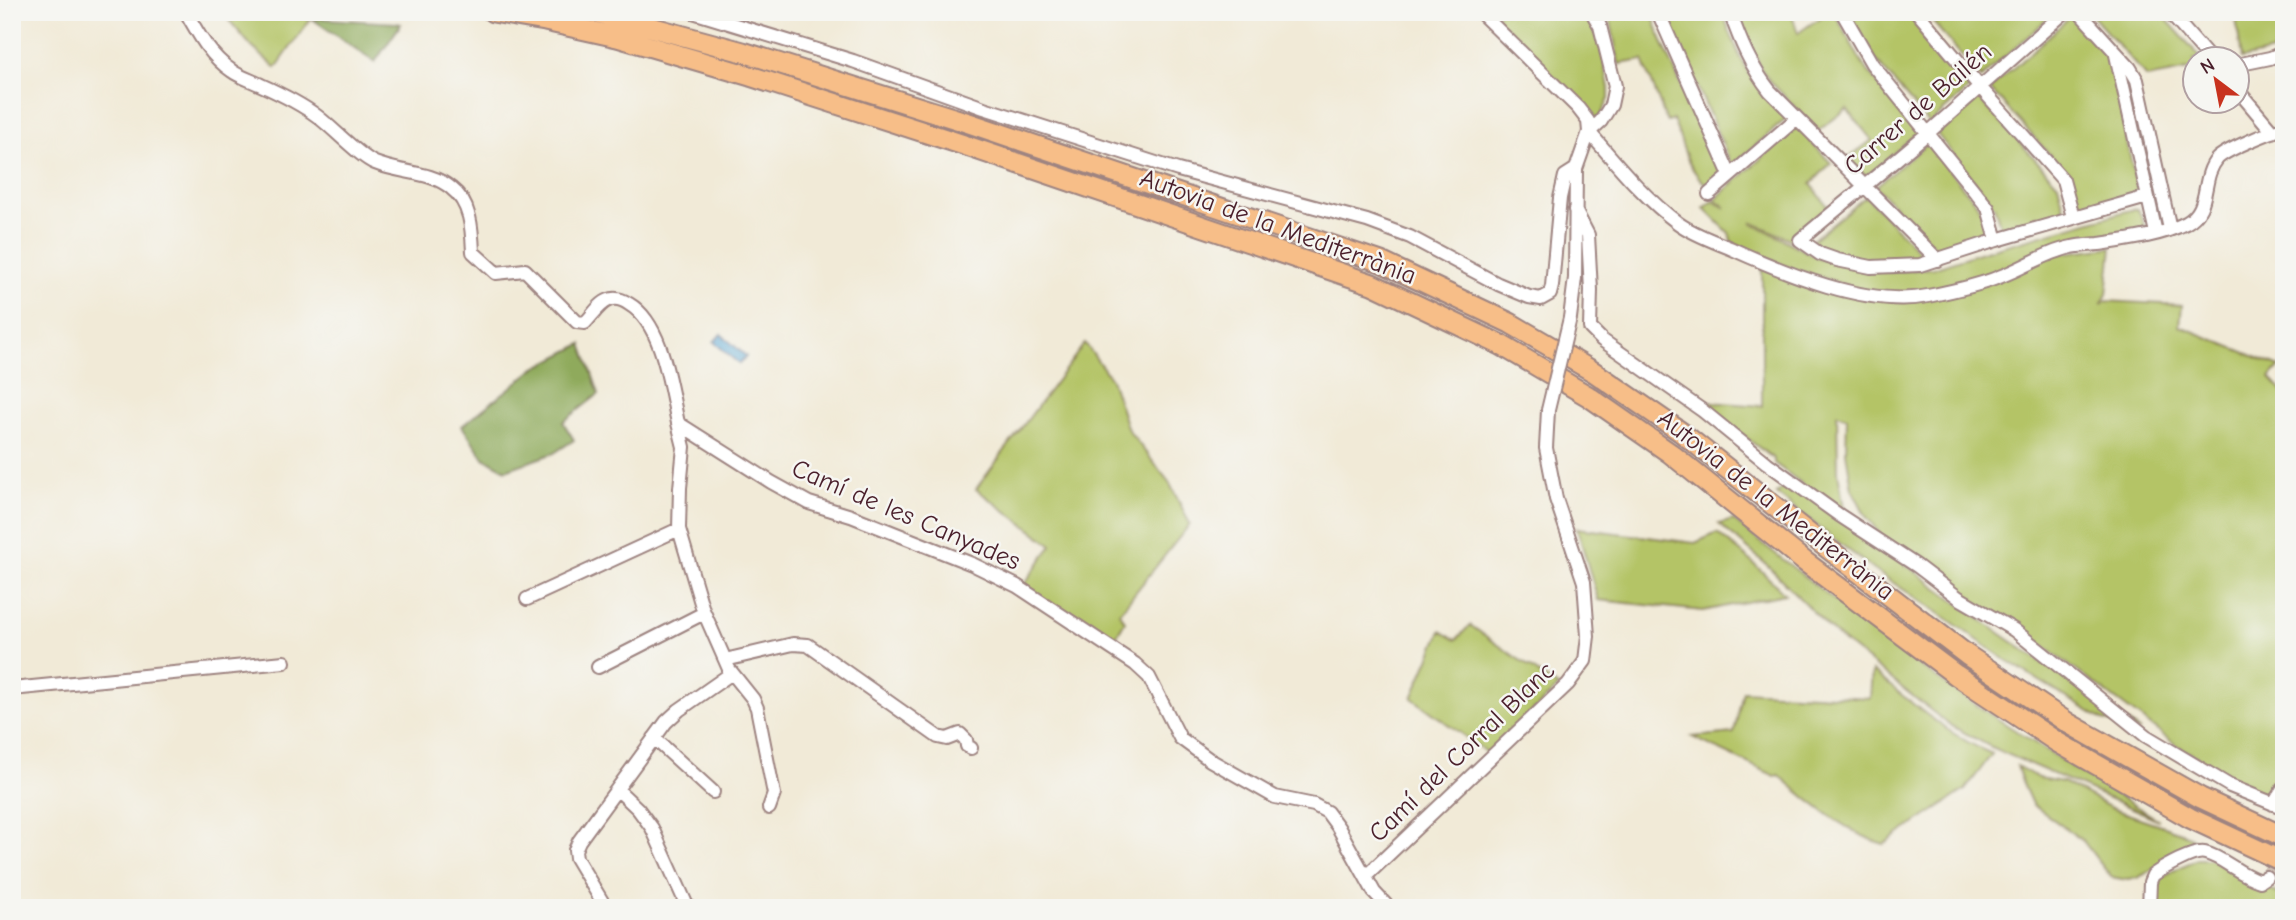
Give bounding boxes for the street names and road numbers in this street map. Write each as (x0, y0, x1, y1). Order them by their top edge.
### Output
street label: Carrer de Bailén (1838, 37, 1998, 181)
street label: Autovia de la Mediterrània (1136, 163, 1420, 291)
street label: Autovia de la Mediterrània (1652, 403, 1900, 607)
street label: Camí de les Canyades (787, 453, 1025, 577)
street label: Camí del Corral Blanc (1363, 656, 1561, 848)

